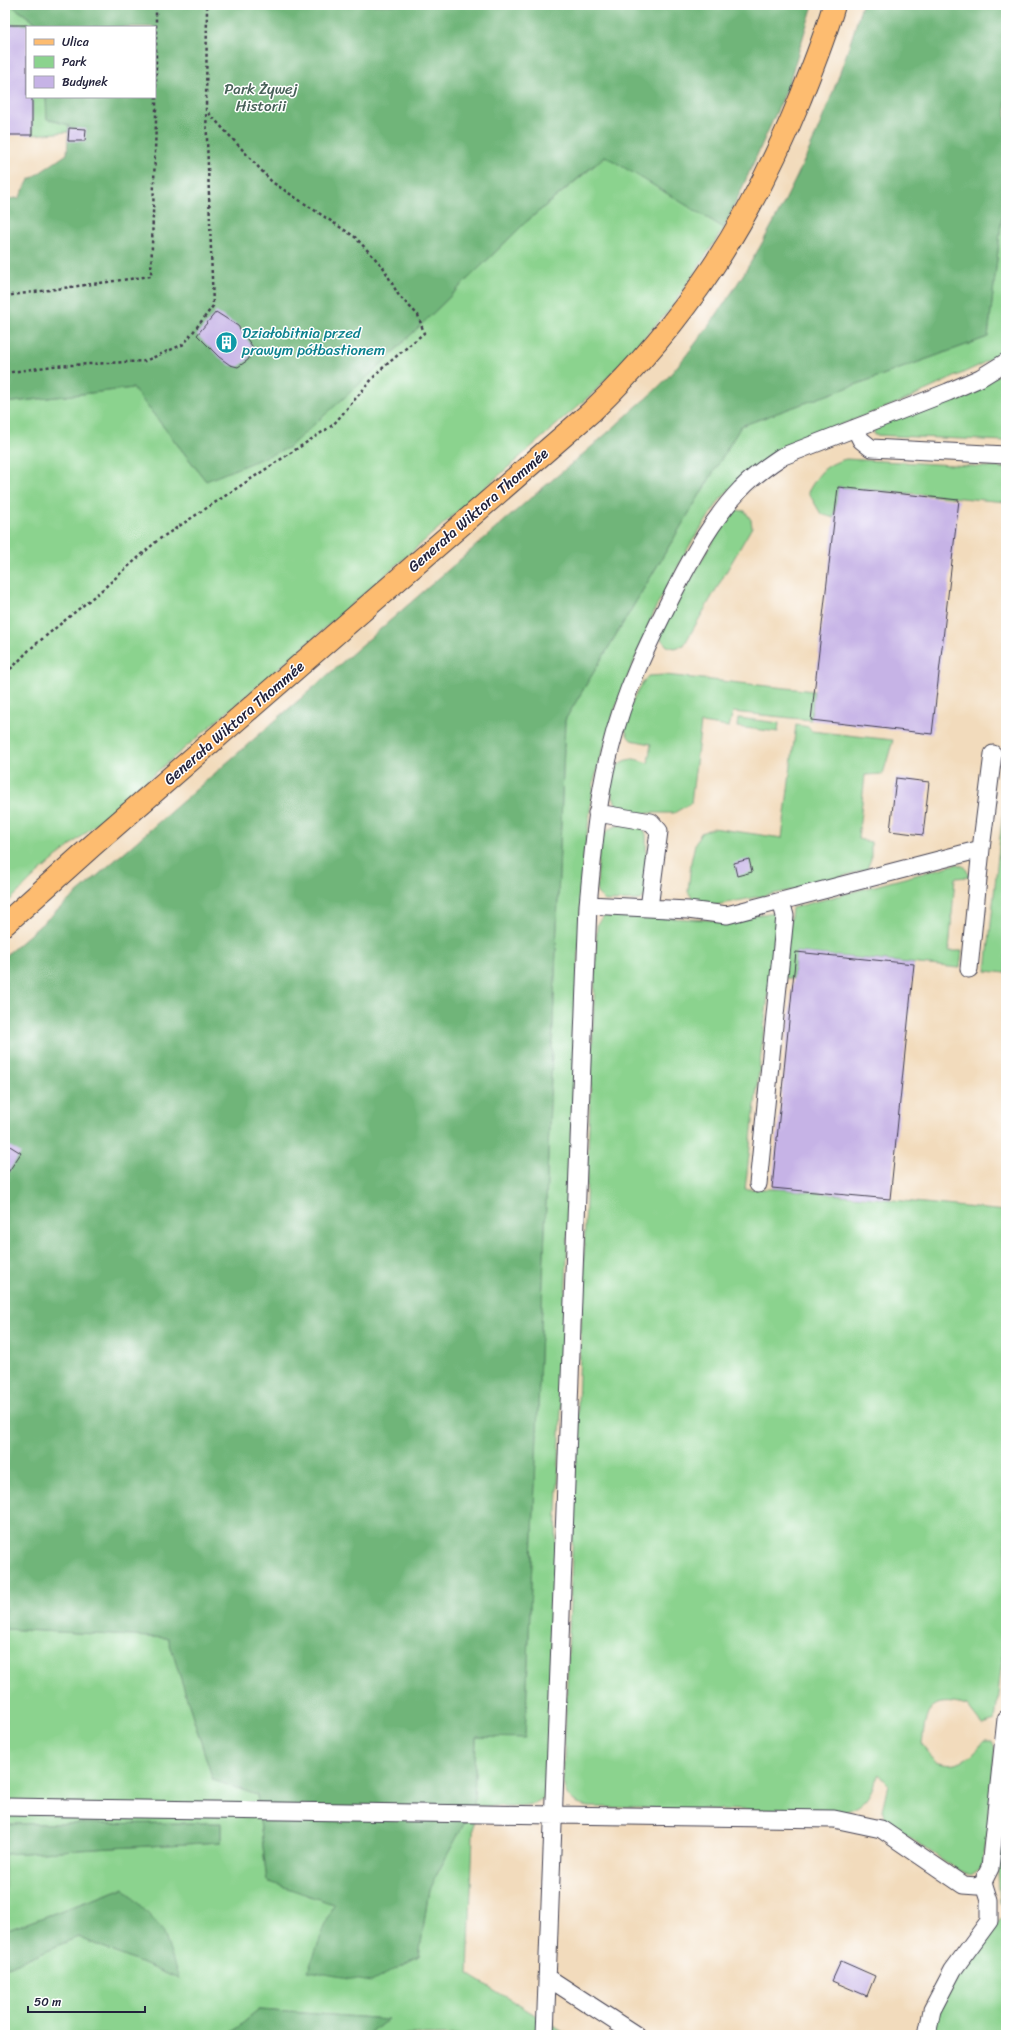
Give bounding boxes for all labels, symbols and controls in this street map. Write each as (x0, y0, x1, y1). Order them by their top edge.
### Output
legend (26, 26, 156, 98)
text: Ulica (62, 31, 90, 53)
text: Park (62, 51, 87, 73)
text: Budynek (62, 71, 108, 93)
park label: Park Żywej Historii (224, 76, 298, 119)
place label: Działobitnia przed prawym półbastionem (241, 320, 385, 363)
building icon: Działobitnia przed prawym półbastionem (214, 329, 240, 355)
street label: Generała Wiktora Thommée (402, 441, 554, 579)
street label: Generała Wiktora Thommée (158, 654, 310, 792)
scale bar (28, 1988, 145, 2014)
text: 50 m (34, 1991, 61, 2013)

